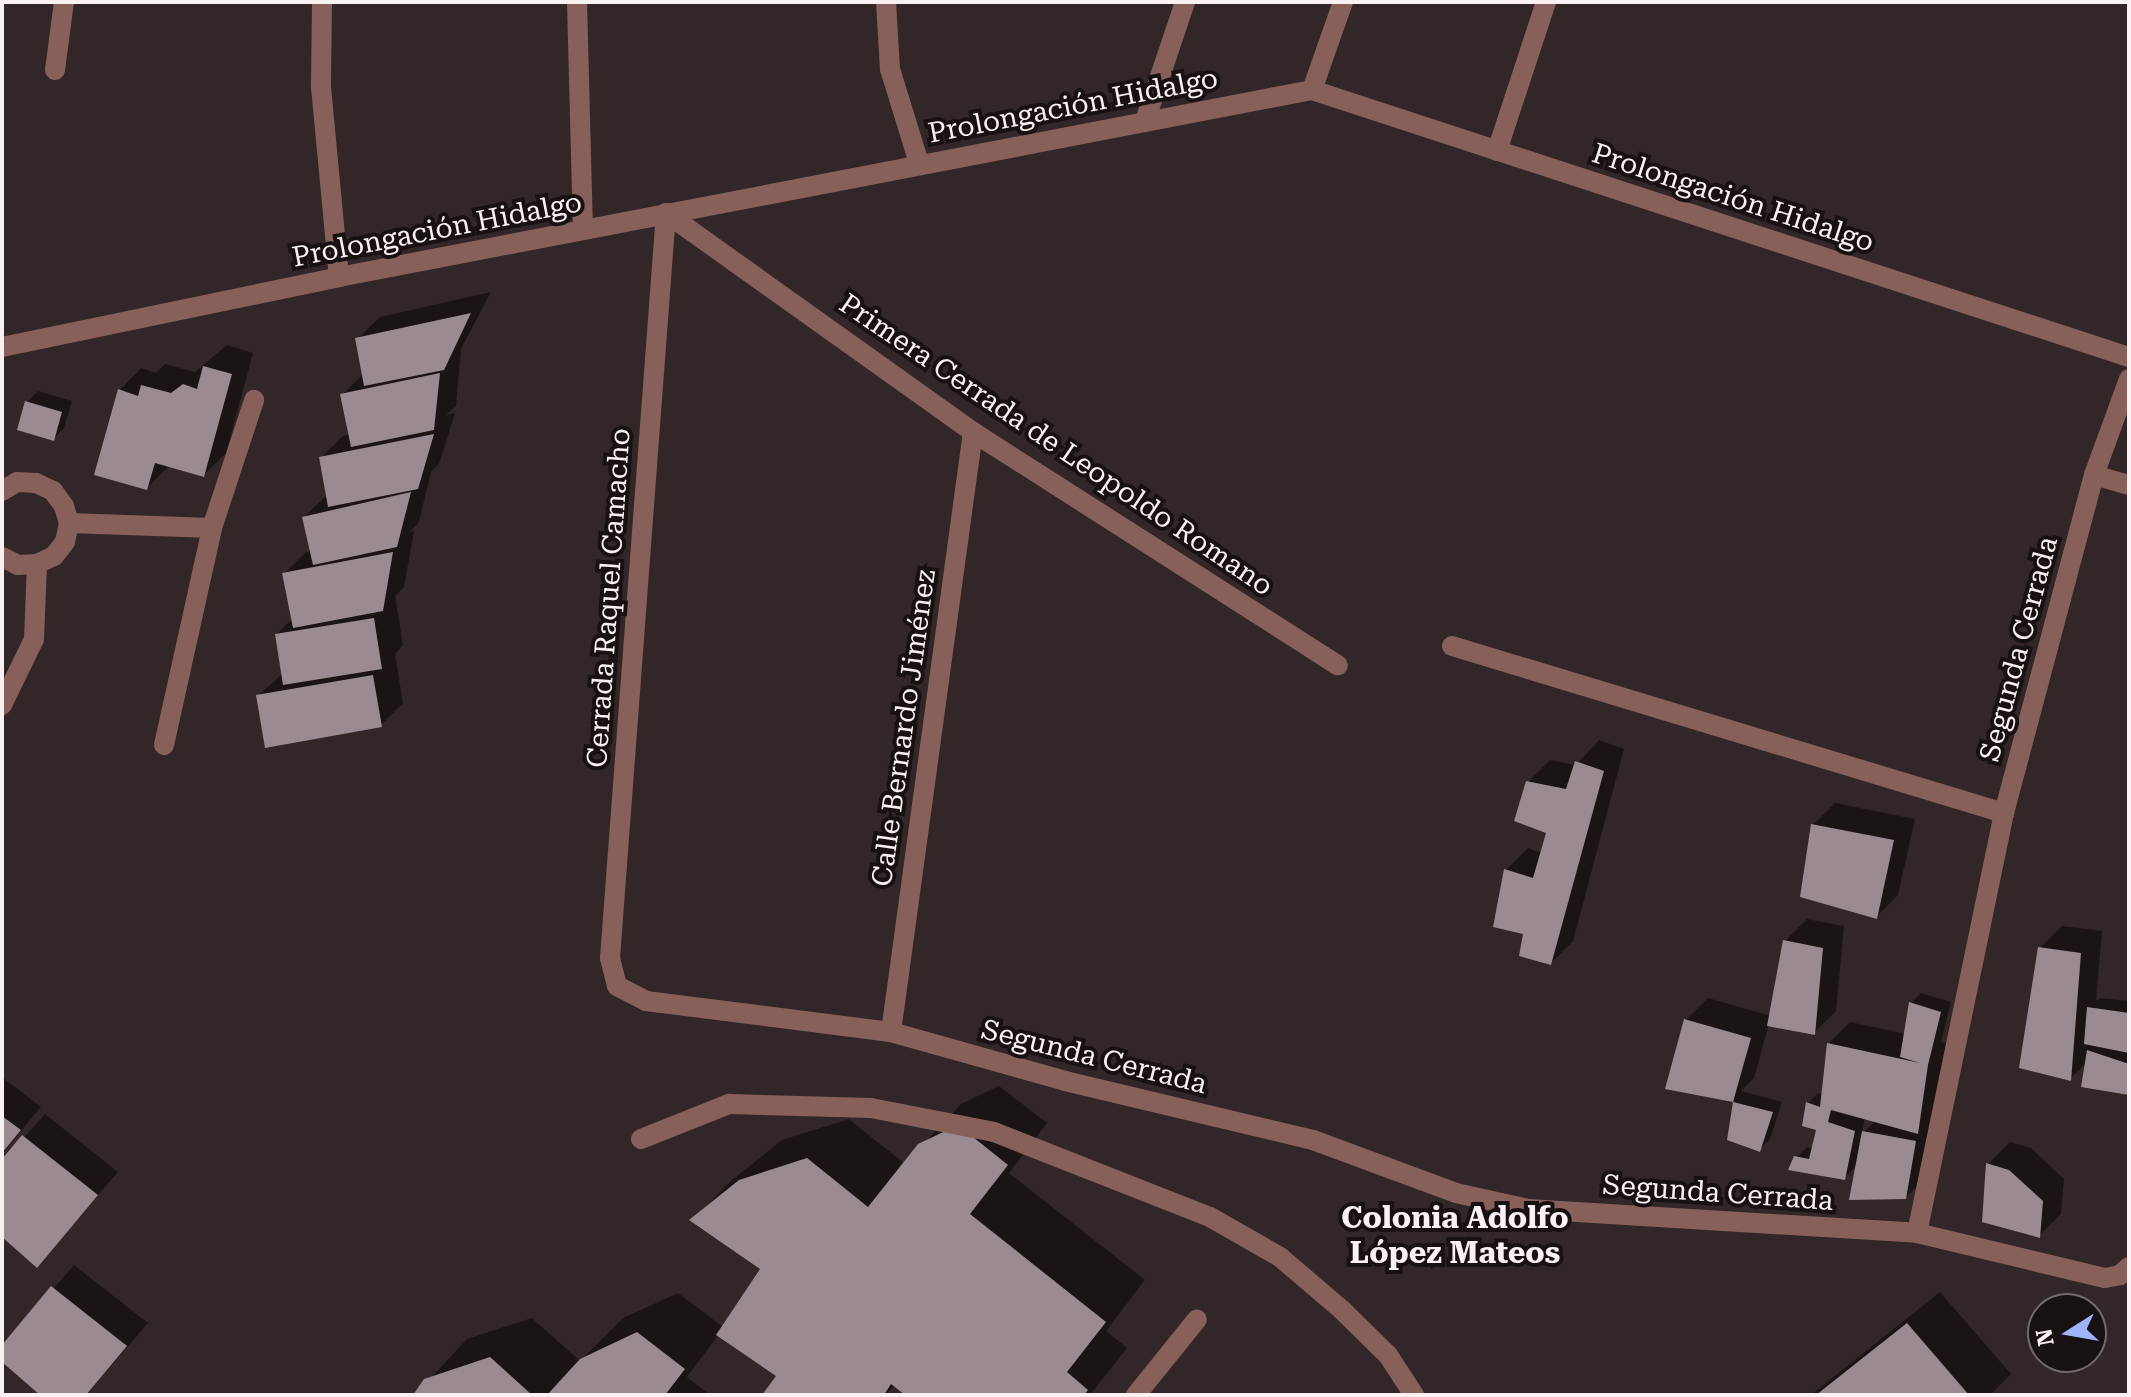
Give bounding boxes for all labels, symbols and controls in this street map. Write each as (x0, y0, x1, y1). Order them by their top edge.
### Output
street label: Prolongación Hidalgo (925, 61, 1221, 151)
street label: Prolongación Hidalgo (1588, 137, 1878, 259)
street label: Prolongación Hidalgo (289, 185, 585, 275)
street label: Primera Cerrada de Leopoldo Romano (833, 287, 1279, 603)
street label: Cerrada Raquel Camacho (580, 427, 638, 769)
street label: Segunda Cerrada (1973, 533, 2065, 765)
street label: Calle Bernardo Jiménez (865, 567, 943, 889)
street label: Segunda Cerrada (978, 1013, 1210, 1101)
street label: Segunda Cerrada (1602, 1168, 1834, 1218)
district label: Colonia Adolfo López Mateos (1341, 1200, 1569, 1270)
north arrow (2027, 1293, 2107, 1373)
text: N (2031, 1327, 2059, 1348)

